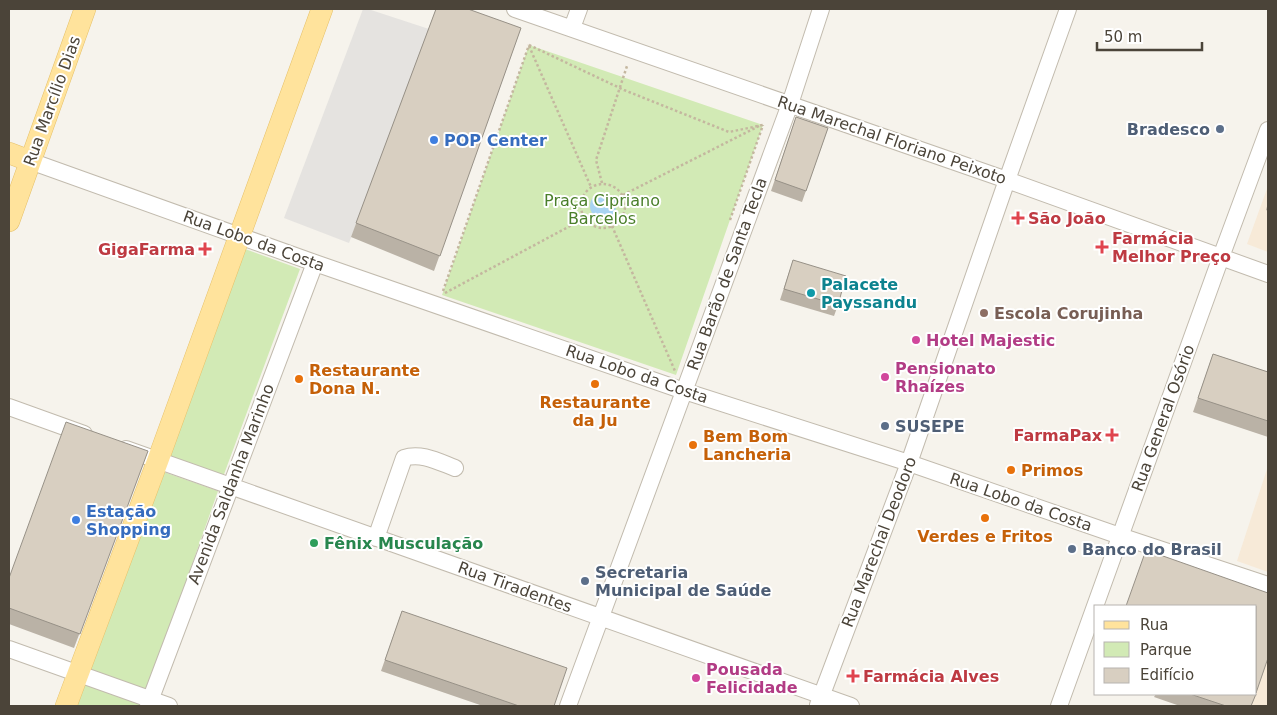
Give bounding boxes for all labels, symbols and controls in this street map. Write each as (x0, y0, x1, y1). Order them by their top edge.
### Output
scale bar (1097, 20, 1202, 52)
text: 50 m (1104, 28, 1142, 46)
street label: Rua Marcílio Dias (20, 33, 84, 169)
street label: Rua Marechal Floriano Peixoto (775, 92, 1009, 188)
place label: Bradesco (1127, 120, 1210, 139)
marker: Bradesco (1214, 123, 1226, 135)
place label: POP Center (444, 131, 547, 150)
marker: POP Center (428, 134, 440, 146)
street label: Rua Barão de Santa Tecla (683, 175, 771, 373)
park label: Praça Cipriano Barcelos (544, 191, 660, 228)
street label: Rua Lobo da Costa (181, 207, 327, 275)
place label: São João (1028, 209, 1106, 228)
marker: São João (1012, 212, 1024, 224)
place label: Farmácia Melhor Preço (1112, 229, 1231, 266)
place label: GigaFarma (98, 240, 195, 259)
marker: Farmácia Melhor Preço (1096, 241, 1108, 253)
marker: GigaFarma (199, 243, 211, 255)
place label: Palacete Payssandu (821, 275, 917, 312)
marker: Palacete Payssandu (805, 287, 817, 299)
place label: Escola Corujinha (994, 304, 1143, 323)
marker: Escola Corujinha (978, 307, 990, 319)
place label: Hotel Majestic (926, 331, 1055, 350)
marker: Hotel Majestic (910, 334, 922, 346)
street label: Rua Lobo da Costa (563, 341, 711, 407)
street label: Rua General Osório (1128, 342, 1198, 494)
place label: Pensionato Rhaízes (895, 359, 996, 396)
place label: Restaurante Dona N. (309, 361, 420, 398)
marker: Pensionato Rhaízes (879, 371, 891, 383)
marker: Restaurante Dona N. (293, 373, 305, 385)
marker: Restaurante da Ju (589, 378, 601, 390)
street label: Avenida Saldanha Marinho (184, 381, 278, 587)
place label: Restaurante da Ju (539, 393, 651, 430)
place label: SUSEPE (895, 417, 965, 436)
marker: SUSEPE (879, 420, 891, 432)
place label: FarmaPax (1013, 426, 1103, 445)
place label: Bem Bom Lancheria (703, 427, 791, 464)
marker: FarmaPax (1106, 429, 1118, 441)
marker: Bem Bom Lancheria (687, 439, 699, 451)
street label: Rua Marechal Deodoro (838, 454, 920, 630)
place label: Primos (1021, 461, 1083, 480)
marker: Primos (1005, 464, 1017, 476)
street label: Rua Lobo da Costa (947, 469, 1095, 535)
place label: Estação Shopping (86, 502, 171, 539)
marker: Verdes e Fritos (979, 512, 991, 524)
marker: Estação Shopping (70, 514, 82, 526)
place label: Verdes e Fritos (917, 527, 1053, 546)
place label: Fênix Musculação (324, 534, 483, 553)
marker: Fênix Musculação (308, 537, 320, 549)
place label: Banco do Brasil (1082, 540, 1222, 559)
marker: Banco do Brasil (1066, 543, 1078, 555)
street label: Rua Tiradentes (455, 558, 575, 616)
place label: Secretaria Municipal de Saúde (595, 563, 772, 600)
marker: Secretaria Municipal de Saúde (579, 575, 591, 587)
legend (1094, 605, 1257, 695)
text: Rua (1140, 616, 1168, 634)
text: Parque (1140, 641, 1192, 659)
place label: Pousada Felicidade (706, 660, 798, 697)
text: Edifício (1140, 666, 1194, 684)
place label: Farmácia Alves (863, 667, 999, 686)
marker: Farmácia Alves (847, 670, 859, 682)
marker: Pousada Felicidade (690, 672, 702, 684)

